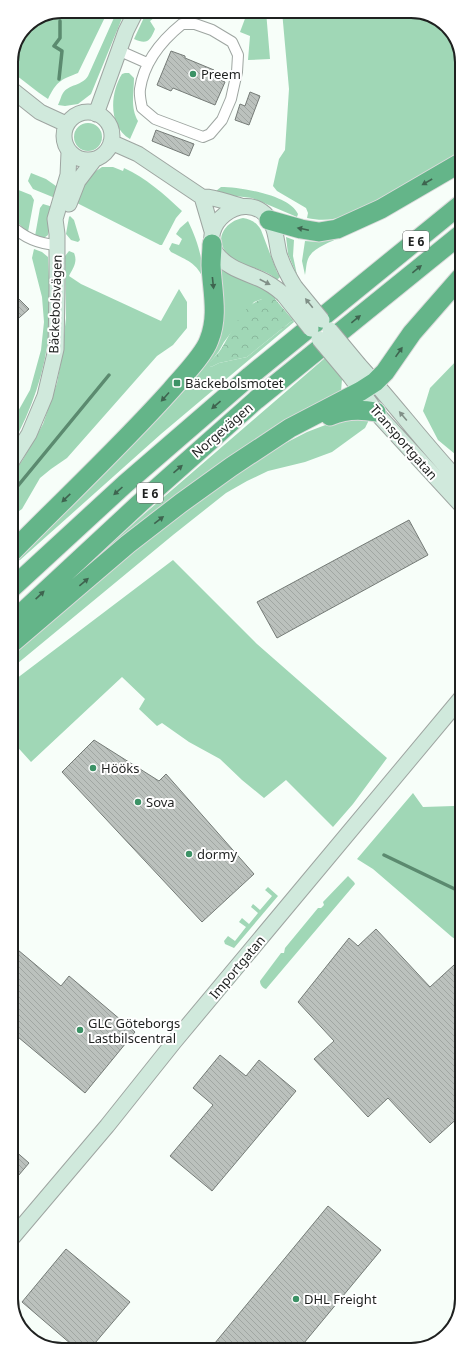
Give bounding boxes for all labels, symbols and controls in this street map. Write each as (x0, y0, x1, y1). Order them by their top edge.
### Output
place label: Preem (201, 65, 241, 83)
marker: Preem (188, 69, 198, 79)
one-way arrow (421, 179, 433, 186)
one-way arrow (296, 225, 309, 231)
road number: E 6 (403, 231, 429, 251)
street label: Bäckebolsvägen (44, 254, 66, 354)
one-way arrow (412, 265, 422, 274)
one-way arrow (210, 277, 216, 289)
one-way arrow (259, 279, 270, 285)
one-way arrow (304, 298, 313, 309)
one-way arrow (351, 314, 362, 323)
one-way arrow (395, 346, 403, 357)
place label: Bäckebolsmotet (185, 374, 284, 392)
marker: Bäckebolsmotet (172, 378, 182, 388)
one-way arrow (161, 392, 170, 401)
street label: Norgevägen (188, 399, 256, 461)
street label: Transportgatan (366, 400, 442, 484)
one-way arrow (211, 401, 222, 410)
one-way arrow (398, 410, 407, 421)
one-way arrow (172, 465, 183, 474)
road number: E 6 (137, 483, 163, 503)
one-way arrow (113, 486, 124, 495)
one-way arrow (61, 494, 70, 503)
one-way arrow (153, 516, 164, 525)
one-way arrow (79, 577, 90, 586)
one-way arrow (36, 591, 45, 600)
place label: Hööks (101, 759, 140, 777)
marker: Hööks (88, 763, 98, 773)
place label: Sova (146, 793, 175, 811)
marker: Sova (133, 797, 143, 807)
place label: dormy (197, 845, 237, 863)
marker: dormy (184, 849, 194, 859)
street label: Importgatan (205, 931, 269, 1003)
place label: GLC Göteborgs Lastbilscentral (88, 1014, 180, 1047)
marker: GLC Göteborgs Lastbilscentral (75, 1025, 85, 1035)
place label: DHL Freight (304, 1290, 377, 1308)
marker: DHL Freight (291, 1294, 301, 1304)

